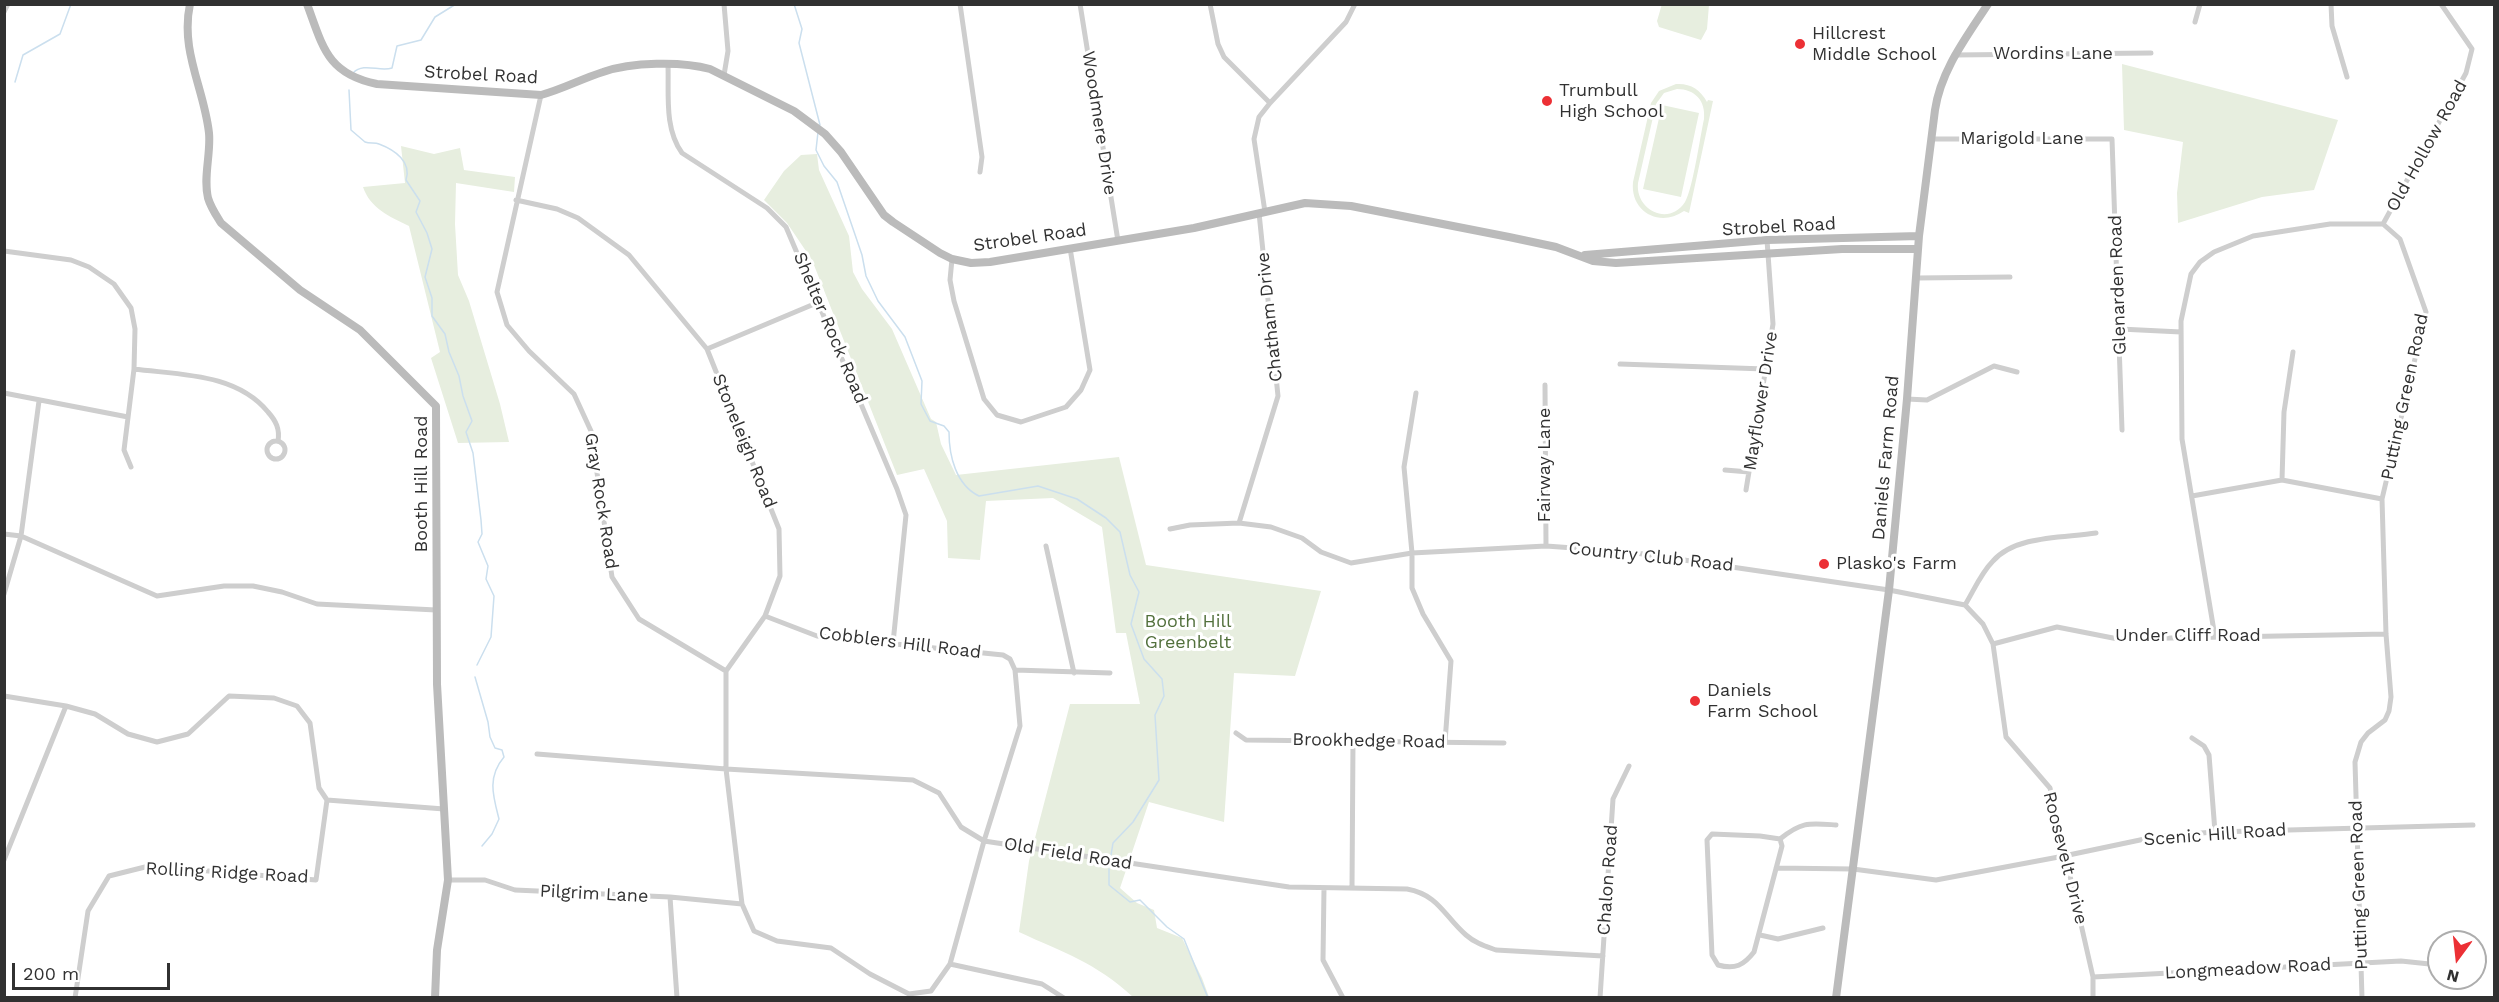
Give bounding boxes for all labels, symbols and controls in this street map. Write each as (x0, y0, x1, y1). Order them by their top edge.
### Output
place label: Hillcrest Middle School (1812, 23, 1937, 66)
marker: Hillcrest Middle School (1793, 37, 1807, 51)
street label: Wordins Lane (1993, 43, 2113, 65)
street label: Woodmere Drive (1077, 49, 1121, 197)
street label: Strobel Road (423, 61, 539, 89)
street label: Old Hollow Road (2382, 77, 2472, 215)
place label: Trumbull High School (1559, 80, 1664, 122)
marker: Trumbull High School (1540, 94, 1554, 108)
street label: Marigold Lane (1960, 128, 2084, 150)
street label: Strobel Road (1721, 213, 1837, 241)
street label: Glenarden Road (2105, 215, 2131, 355)
street label: Strobel Road (972, 219, 1088, 257)
street label: Shelter Rock Road (788, 249, 872, 407)
street label: Chatham Drive (1252, 251, 1288, 383)
street label: Putting Green Road (2377, 312, 2433, 482)
street label: Mayflower Drive (1739, 330, 1783, 472)
street label: Stoneleigh Road (707, 371, 781, 511)
street label: Daniels Farm Road (1868, 375, 1904, 541)
street label: Fairway Lane (1534, 408, 1556, 522)
street label: Booth Hill Road (411, 415, 433, 553)
street label: Gray Rock Road (580, 431, 622, 571)
street label: Country Club Road (1567, 538, 1735, 576)
place label: Plasko's Farm (1836, 553, 1957, 575)
marker: Plasko's Farm (1817, 557, 1831, 571)
park label: Booth Hill Greenbelt (1144, 611, 1232, 654)
street label: Cobblers Hill Road (818, 622, 982, 664)
street label: Under Cliff Road (2115, 625, 2261, 647)
place label: Daniels Farm School (1707, 680, 1818, 722)
marker: Daniels Farm School (1688, 694, 1702, 708)
street label: Brookhedge Road (1292, 729, 1446, 753)
street label: Roosevelt Drive (2038, 789, 2092, 927)
street label: Putting Green Road (2345, 800, 2373, 970)
street label: Scenic Hill Road (2143, 819, 2287, 851)
street label: Chalon Road (1593, 824, 1623, 936)
street label: Old Field Road (1002, 833, 1134, 875)
street label: Rolling Ridge Road (145, 858, 309, 888)
street label: Pilgrim Lane (539, 880, 649, 908)
north arrow (2427, 930, 2487, 990)
scale bar (15, 951, 172, 989)
street label: Longmeadow Road (2164, 954, 2332, 984)
text: 200 m (23, 963, 79, 984)
text: N (2445, 965, 2461, 987)

